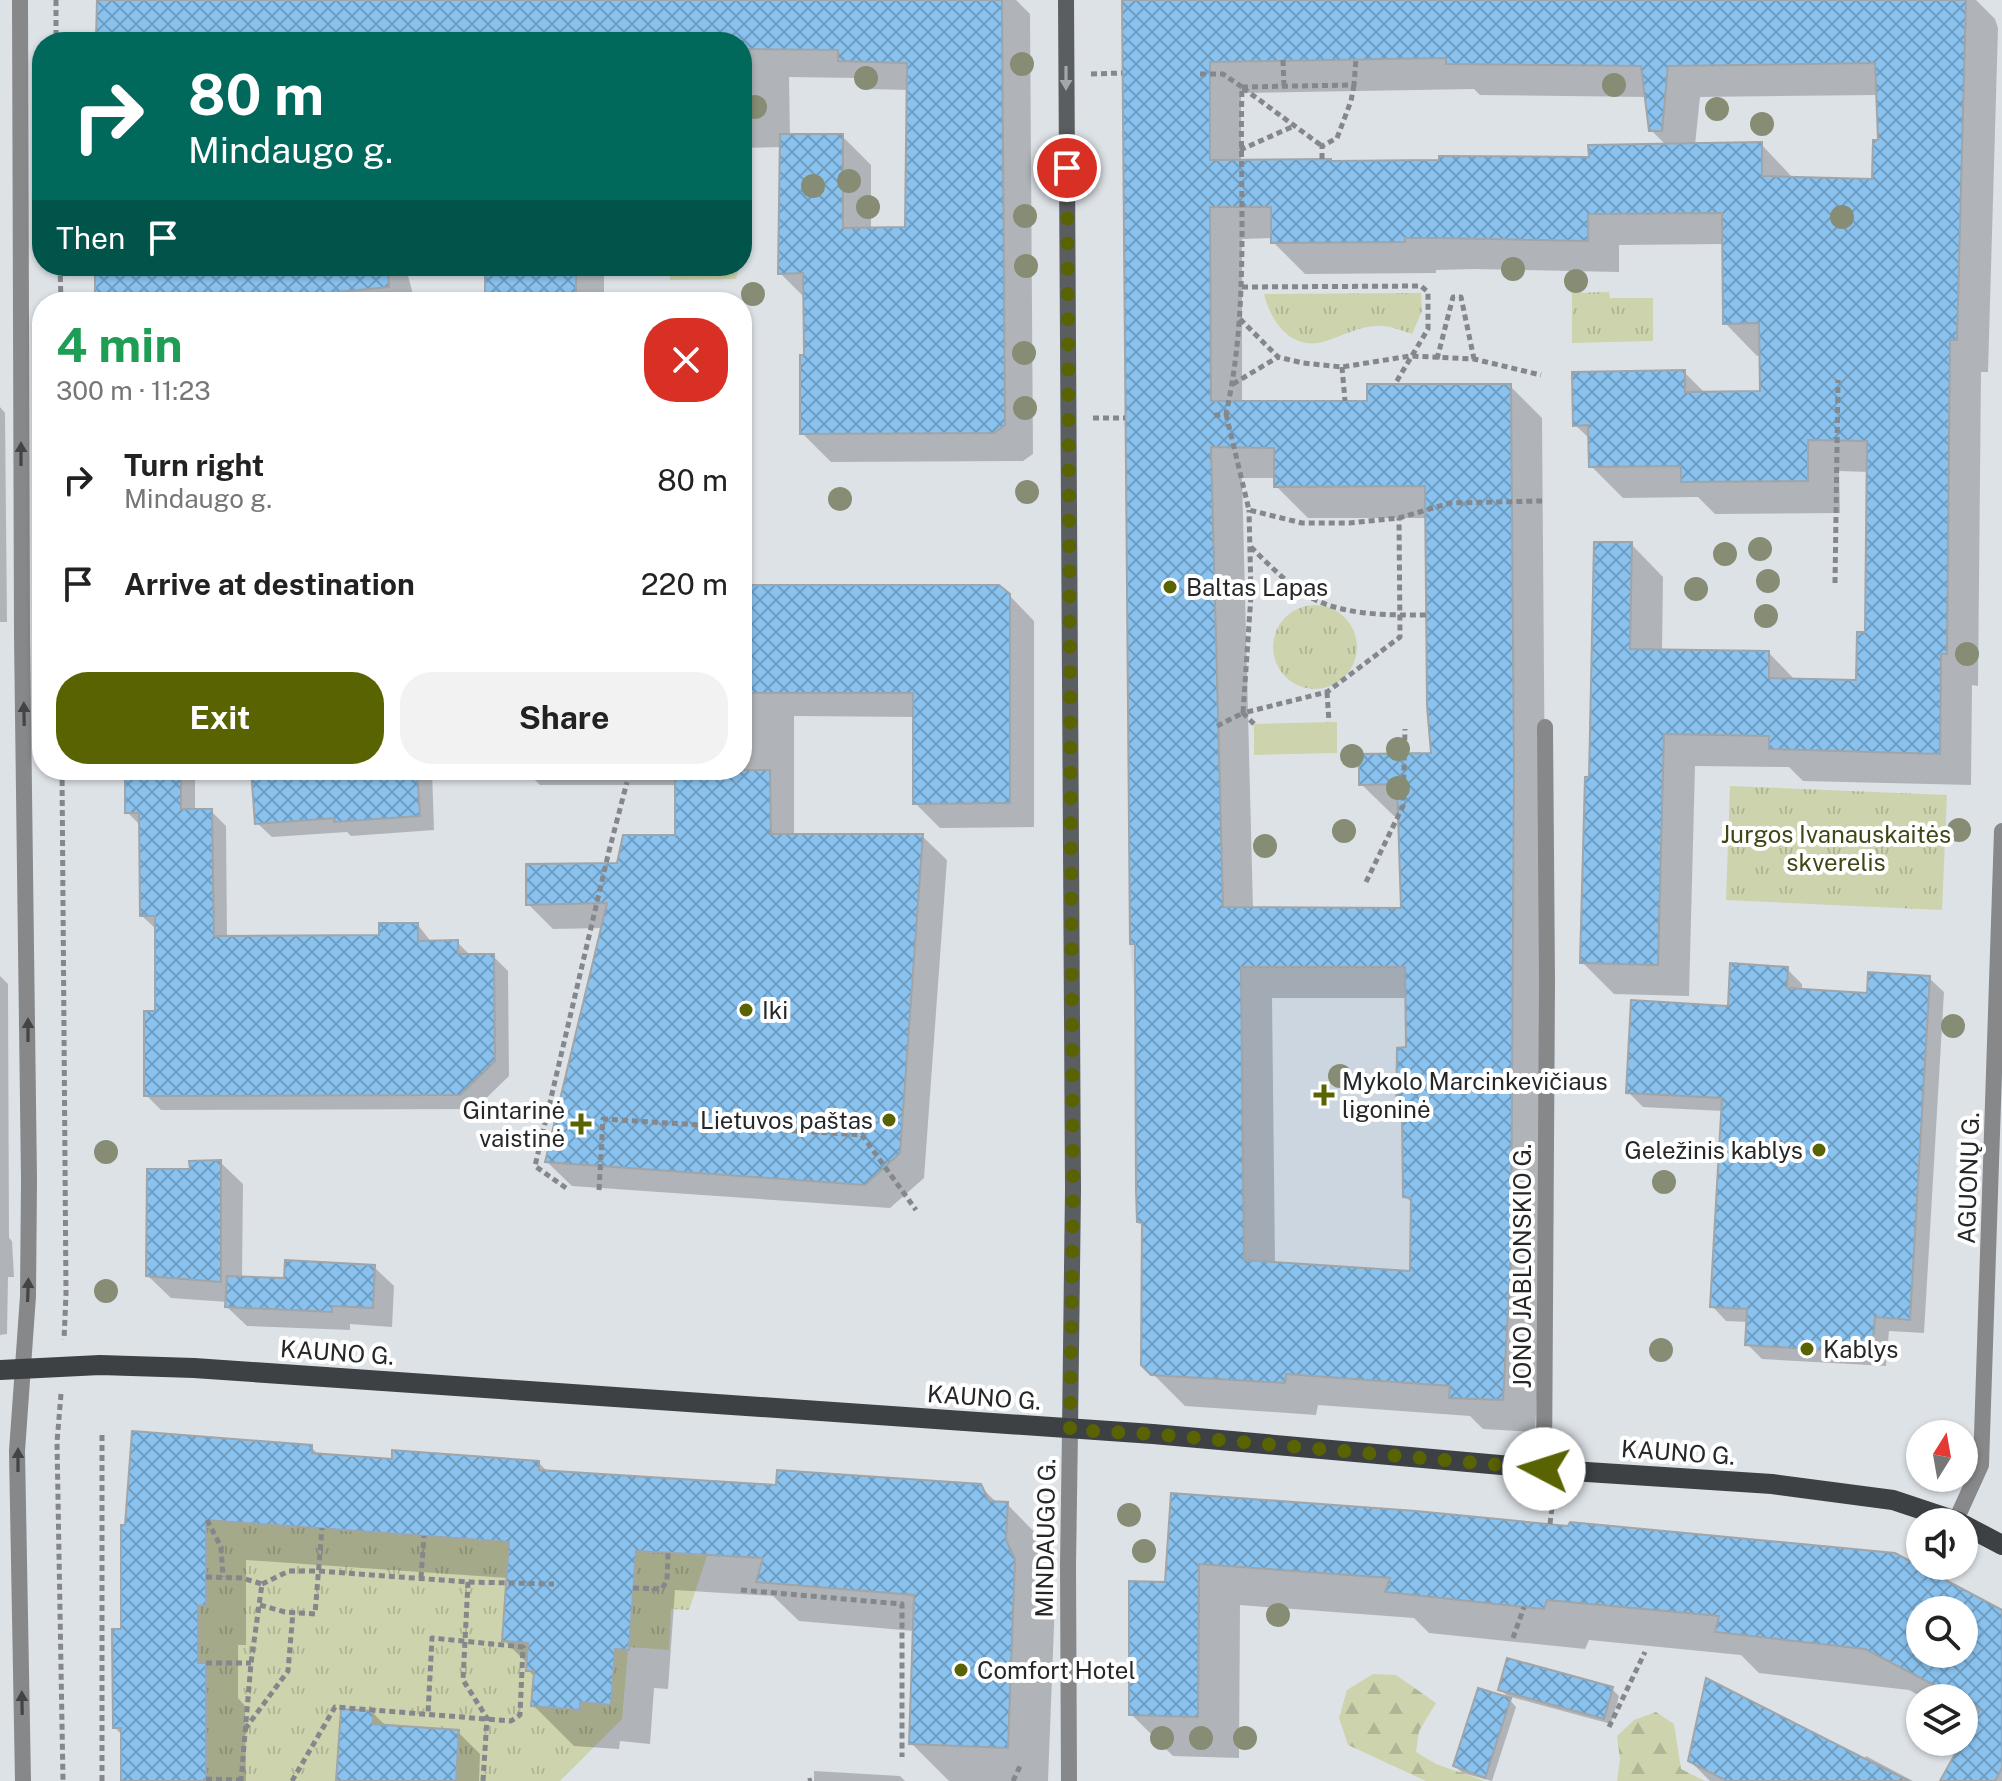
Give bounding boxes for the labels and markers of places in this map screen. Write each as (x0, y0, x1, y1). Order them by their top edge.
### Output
pin (1033, 134, 1101, 202)
place label: Baltas Lapas (1186, 573, 1328, 601)
marker: Baltas Lapas (1161, 578, 1179, 596)
place label: Iki (762, 996, 788, 1024)
marker: Iki (737, 1001, 755, 1019)
place label: Mykolo Marcinkevičiaus ligoninė (1342, 1067, 1608, 1123)
marker: Mykolo Marcinkevičiaus ligoninė (1313, 1084, 1335, 1106)
place label: Gintarinė vaistinė (463, 1096, 565, 1152)
place label: Lietuvos paštas (700, 1106, 873, 1134)
marker: Lietuvos paštas (880, 1111, 898, 1129)
marker: Gintarinė vaistinė (572, 1115, 590, 1133)
place label: Geležinis kablys (1624, 1136, 1803, 1164)
marker: Geležinis kablys (1810, 1141, 1828, 1159)
place label: Kablys (1823, 1335, 1898, 1363)
marker: Kablys (1798, 1340, 1816, 1358)
place label: Comfort Hotel (977, 1656, 1136, 1684)
marker: Comfort Hotel (952, 1661, 970, 1679)

